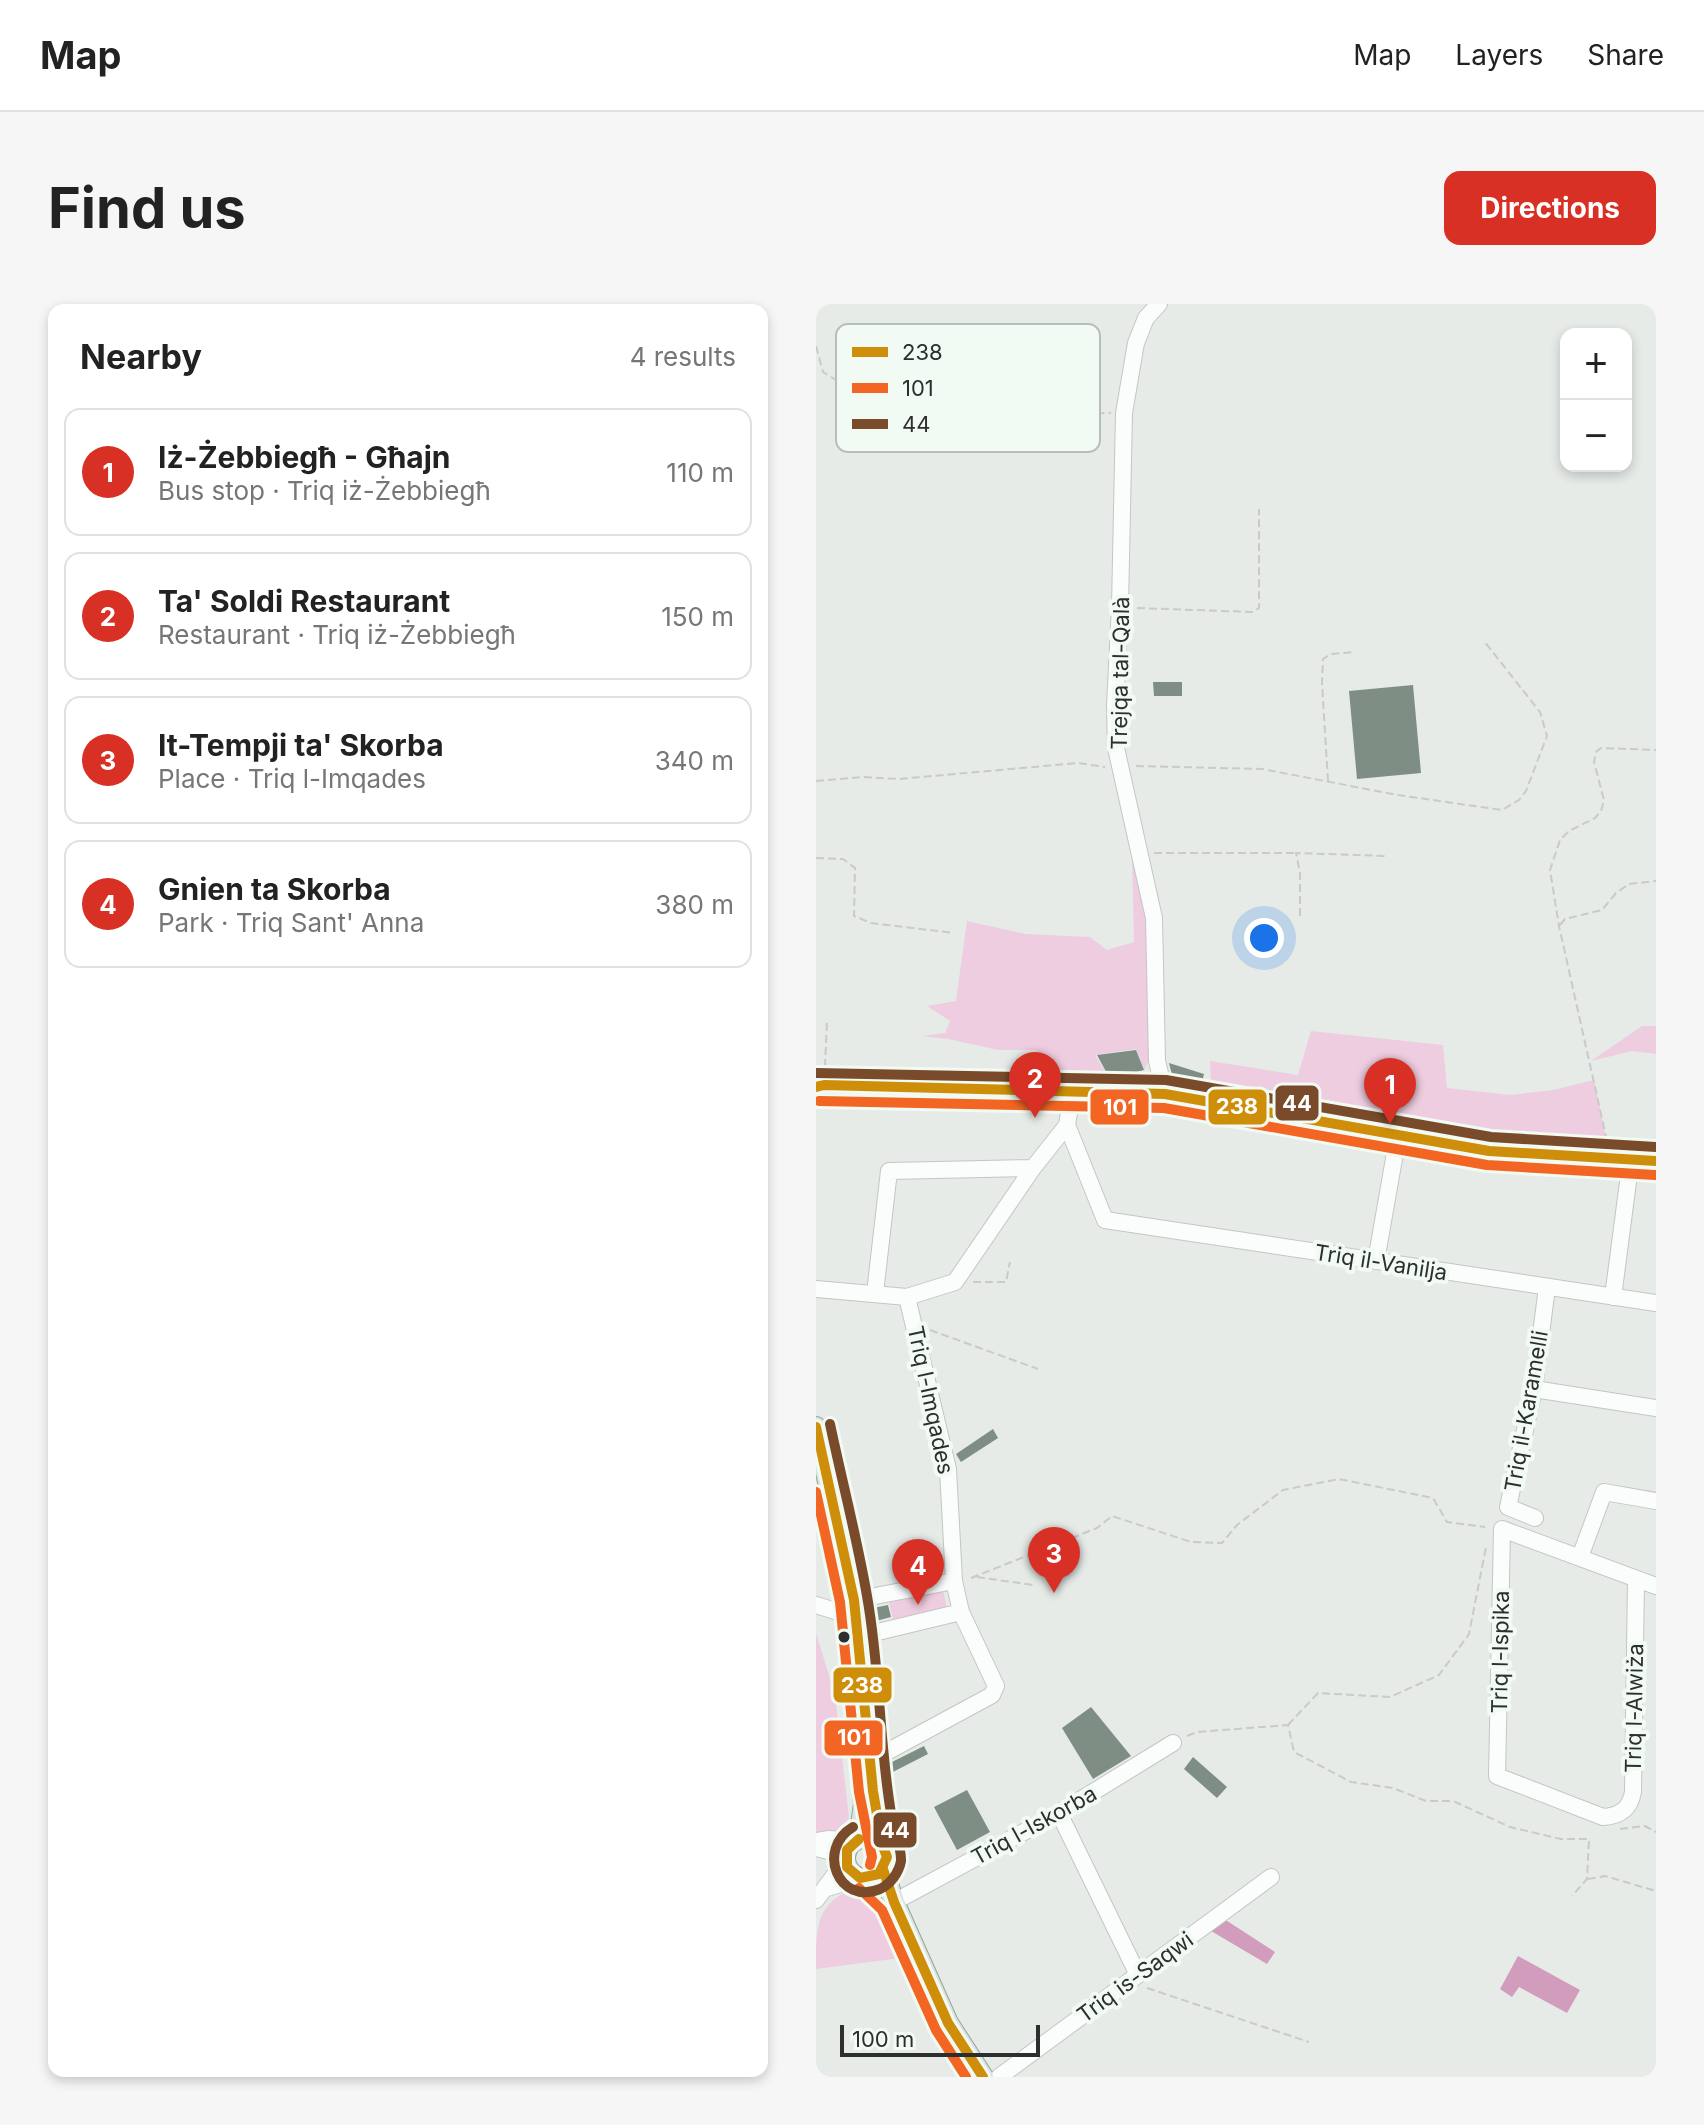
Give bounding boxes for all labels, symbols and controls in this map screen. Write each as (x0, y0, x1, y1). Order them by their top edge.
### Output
text: Map (40, 32, 121, 78)
text: Map (1353, 38, 1411, 72)
text: Layers (1455, 38, 1543, 72)
text: Share (1587, 38, 1664, 72)
button: Directions (1444, 171, 1656, 245)
text: Find us (48, 174, 246, 242)
legend (836, 324, 1100, 452)
map controls (1560, 328, 1632, 472)
button: + (1560, 328, 1632, 400)
text: Nearby (80, 336, 202, 377)
text: 238 (902, 339, 943, 365)
text: 4 results (630, 341, 736, 372)
text: 101 (902, 375, 934, 401)
button: − (1560, 400, 1632, 472)
text: 44 (902, 411, 930, 437)
text: Iż-Żebbiegħ - Għajn (158, 439, 451, 475)
text: 1 (102, 457, 114, 488)
text: 110 m (666, 457, 734, 488)
text: Bus stop · Triq iż-Żebbiegħ (158, 475, 491, 506)
text: Ta' Soldi Restaurant (158, 583, 450, 619)
street label: Trejqa tal-Qalà (1106, 596, 1134, 750)
text: 2 (100, 601, 116, 632)
text: 150 m (661, 601, 734, 632)
text: Restaurant · Triq iż-Żebbiegħ (158, 619, 516, 650)
text: It-Tempji ta' Skorba (158, 727, 444, 763)
text: 3 (100, 745, 116, 776)
text: 340 m (655, 745, 734, 776)
text: Place · Triq l-Imqades (158, 763, 426, 794)
text: Gnien ta Skorba (158, 871, 391, 907)
text: 4 (99, 889, 117, 920)
text: 380 m (655, 889, 734, 920)
text: Park · Triq Sant' Anna (158, 907, 424, 938)
your location (1244, 918, 1284, 958)
pin: 2 (1009, 1052, 1061, 1118)
pin: 1 (1364, 1058, 1416, 1124)
line badge: 44 (1274, 1084, 1320, 1122)
line badge: 101 (1089, 1088, 1150, 1126)
line badge: 238 (1207, 1088, 1268, 1126)
text: 44 (1282, 1090, 1312, 1116)
text: 238 (1216, 1093, 1258, 1119)
text: 101 (1103, 1094, 1137, 1120)
street label: Triq il-Vanilja (1313, 1239, 1449, 1285)
street label: Triq l-Imqades (903, 1323, 959, 1477)
street label: Triq il-Karamelli (1499, 1328, 1553, 1494)
pin: 3 (1028, 1527, 1080, 1593)
pin: 4 (892, 1539, 944, 1605)
street label: Triq l-Ispika (1486, 1590, 1514, 1714)
unlabelled marker (836, 1629, 852, 1645)
street label: Triq l-Alwiża (1620, 1643, 1648, 1773)
line badge: 238 (832, 1666, 893, 1704)
text: 238 (841, 1672, 883, 1698)
line badge: 101 (823, 1719, 884, 1757)
text: 101 (837, 1724, 871, 1750)
street label: Triq l-Iskorba (967, 1780, 1101, 1870)
line badge: 44 (872, 1811, 918, 1849)
text: 44 (880, 1817, 910, 1843)
street label: Triq is-Saqwi (1072, 1926, 1198, 2028)
scale bar (840, 2021, 1040, 2057)
text: 100 m (852, 2026, 914, 2052)

